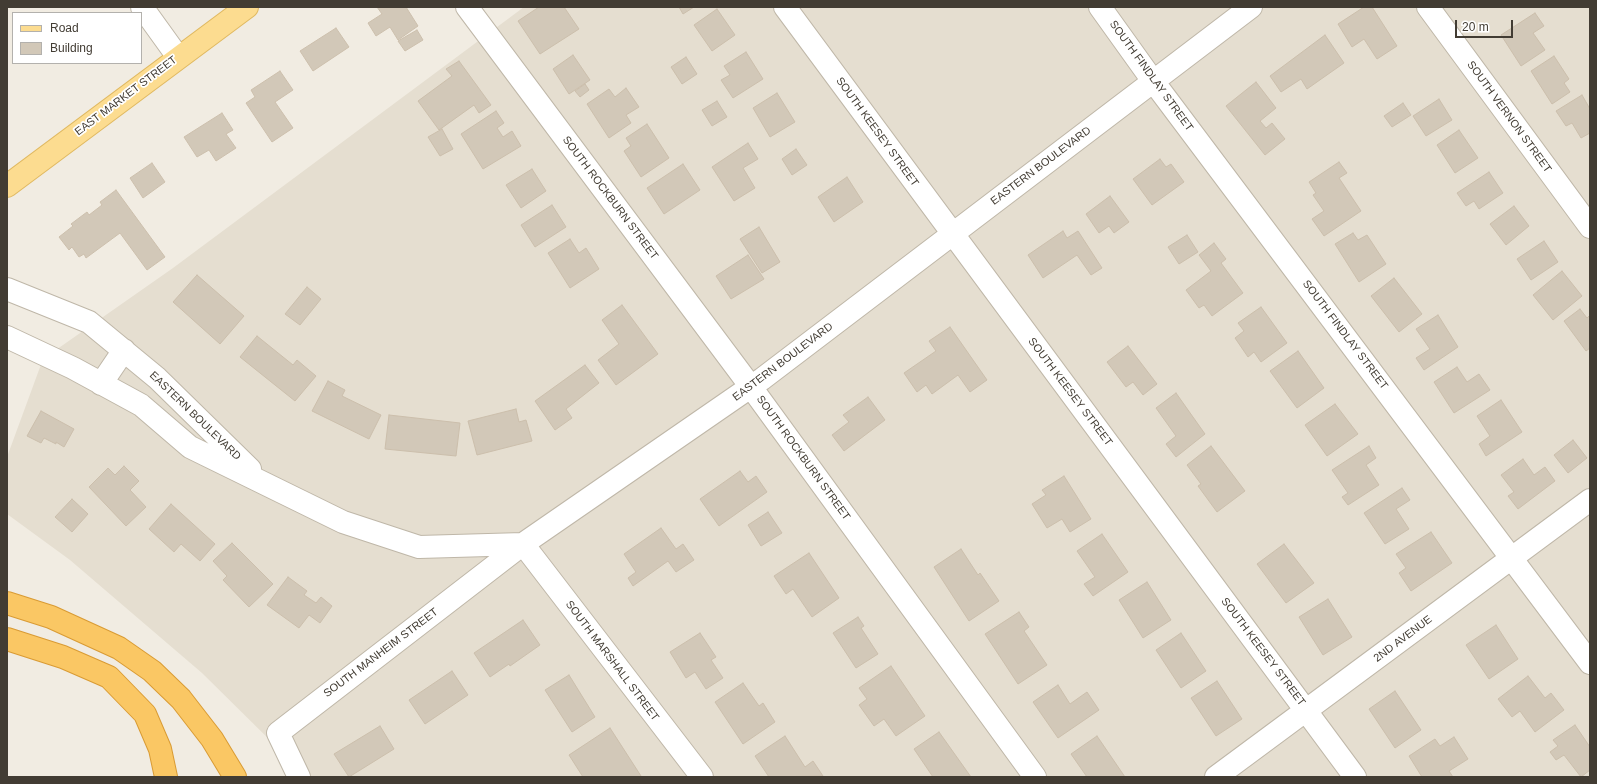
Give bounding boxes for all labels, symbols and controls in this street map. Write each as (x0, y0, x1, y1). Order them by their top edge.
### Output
legend (12, 12, 142, 64)
scale bar (1457, 12, 1515, 38)
street label: SOUTH FINDLAY STREET (1106, 18, 1196, 134)
text: 20 m (1462, 20, 1489, 34)
text: Road (50, 21, 79, 35)
text: Building (50, 41, 93, 55)
street label: EAST MARKET STREET (72, 53, 180, 139)
street label: SOUTH VERNON STREET (1464, 58, 1554, 176)
street label: SOUTH KEESEY STREET (833, 75, 921, 189)
street label: EASTERN BOULEVARD (988, 124, 1094, 208)
street label: SOUTH ROCKBURN STREET (559, 134, 661, 262)
street label: SOUTH FINDLAY STREET (1300, 278, 1390, 392)
street label: EASTERN BOULEVARD (730, 320, 836, 404)
street label: SOUTH KEESEY STREET (1025, 335, 1115, 449)
street label: EASTERN BOULEVARD (147, 369, 243, 463)
street label: SOUTH ROCKBURN STREET (753, 393, 853, 523)
street label: SOUTH KEESEY STREET (1218, 595, 1308, 709)
street label: SOUTH MARSHALL STREET (562, 598, 662, 724)
street label: SOUTH MANHEIM STREET (321, 606, 441, 700)
street label: 2ND AVENUE (1371, 613, 1435, 665)

